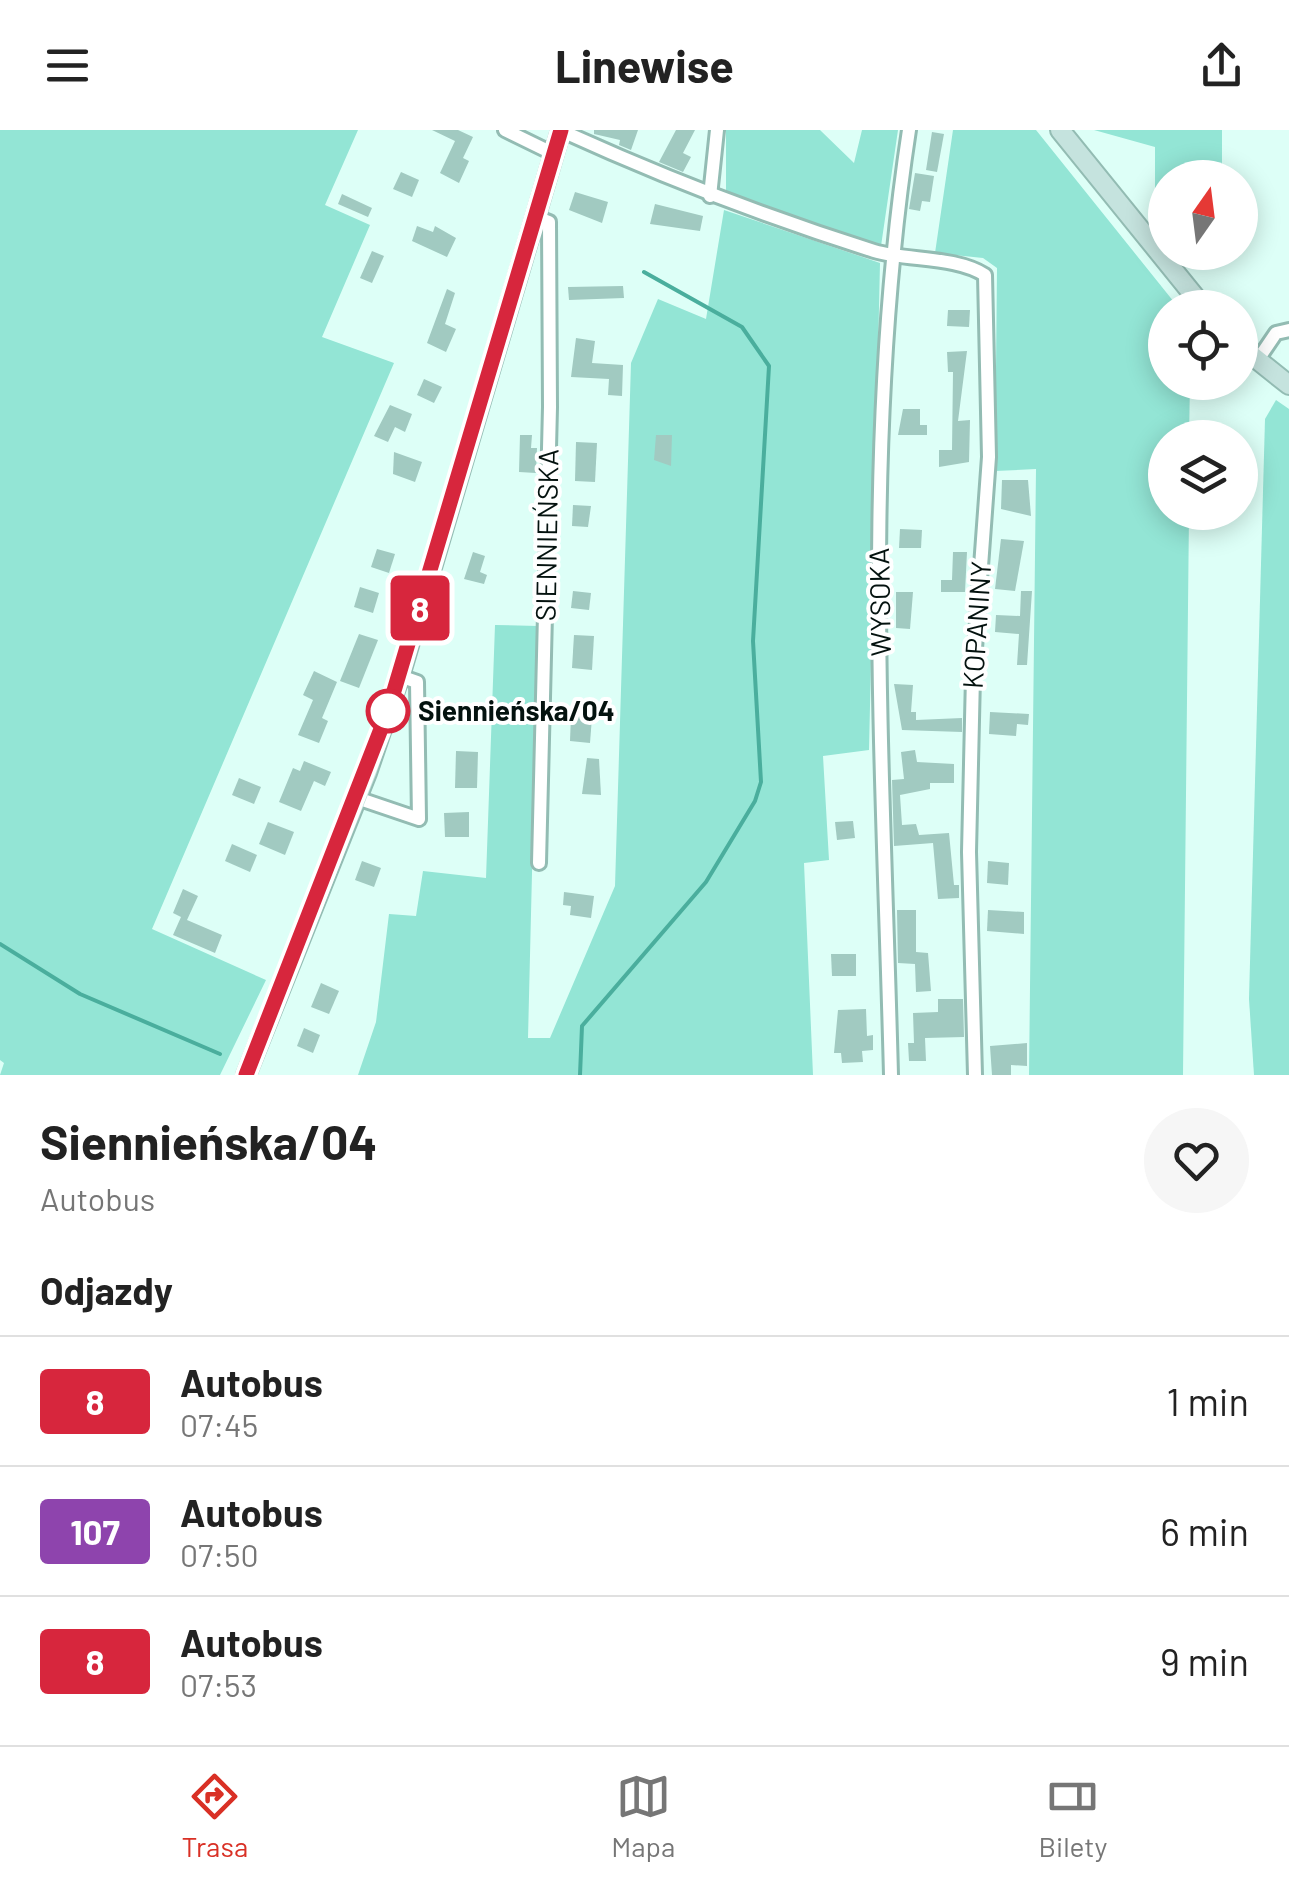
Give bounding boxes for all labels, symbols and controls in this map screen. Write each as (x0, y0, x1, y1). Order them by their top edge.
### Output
icon: menu (40, 38, 95, 93)
text: Linewise (555, 38, 734, 92)
icon: share (1194, 38, 1249, 93)
north arrow (1148, 160, 1258, 270)
map controls (1148, 160, 1258, 530)
button: locate (1148, 290, 1258, 400)
button: layers (1148, 420, 1258, 530)
street label: SIENNIEŃSKA (527, 449, 565, 621)
street label: WYSOKA (861, 547, 897, 657)
street label: KOPANINY (955, 560, 997, 690)
line badge: 8 (388, 576, 452, 640)
text: 8 (411, 587, 429, 629)
marker: Siennieńska/04 (367, 690, 409, 732)
place label: Siennieńska/04 (418, 693, 615, 727)
button: heart (1144, 1108, 1249, 1213)
text: Siennieńska/04 (40, 1112, 377, 1170)
text: Autobus (40, 1179, 155, 1217)
text: Odjazdy (40, 1267, 173, 1313)
text: Autobus (180, 1359, 323, 1405)
text: 1 min (1167, 1378, 1249, 1424)
text: 8 (86, 1380, 104, 1422)
text: 07:45 (180, 1405, 258, 1443)
text: Autobus (180, 1489, 323, 1535)
text: 6 min (1160, 1508, 1249, 1554)
text: 107 (70, 1510, 120, 1552)
text: 07:50 (180, 1535, 259, 1573)
text: Autobus (180, 1619, 323, 1665)
text: 9 min (1160, 1638, 1249, 1684)
text: 8 (86, 1640, 104, 1682)
text: 07:53 (180, 1665, 257, 1703)
tab: Trasa (182, 1769, 248, 1863)
tab: Mapa (611, 1769, 675, 1863)
tab: Bilety (1038, 1769, 1107, 1863)

